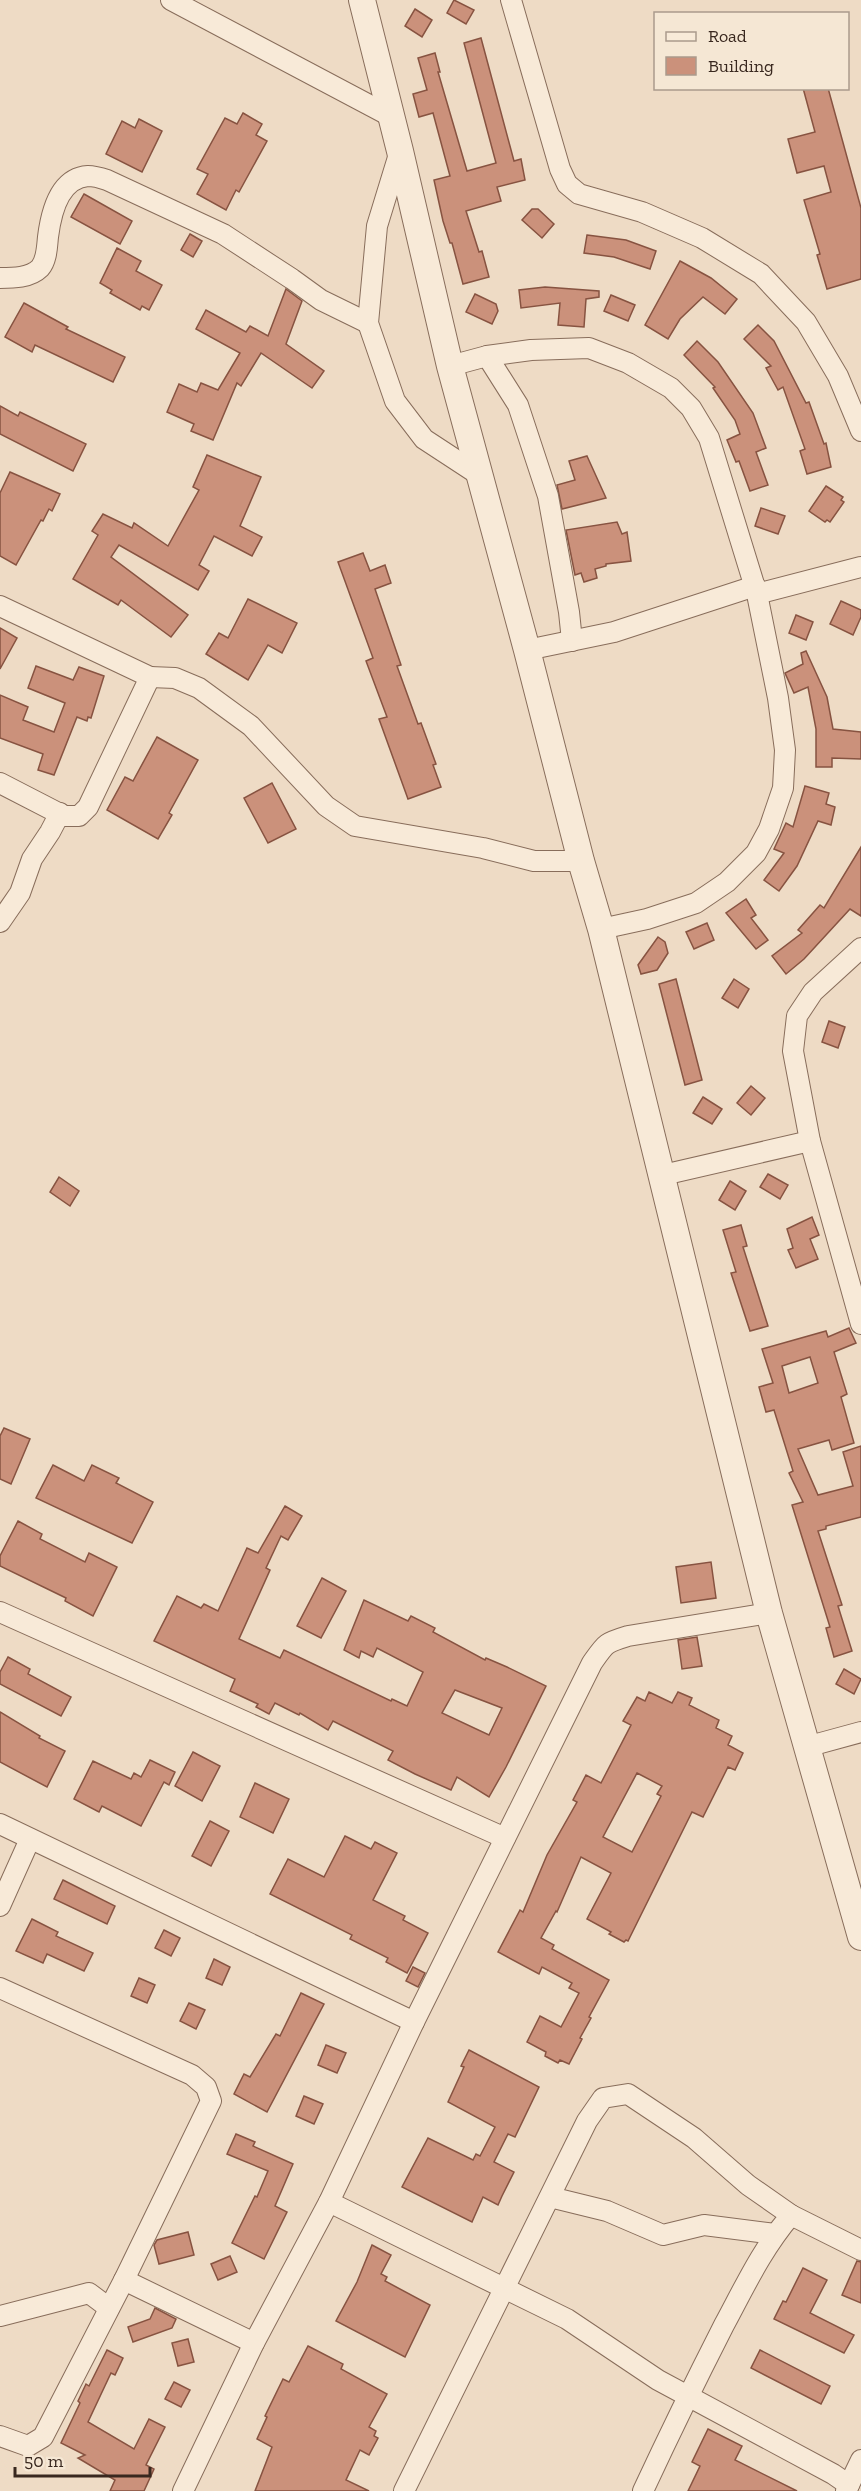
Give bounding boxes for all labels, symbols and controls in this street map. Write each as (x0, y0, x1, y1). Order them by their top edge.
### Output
legend (654, 12, 849, 90)
text: Road (708, 25, 747, 47)
text: Building (708, 55, 774, 77)
scale bar (15, 2440, 150, 2478)
text: 50 m (24, 2450, 64, 2472)

